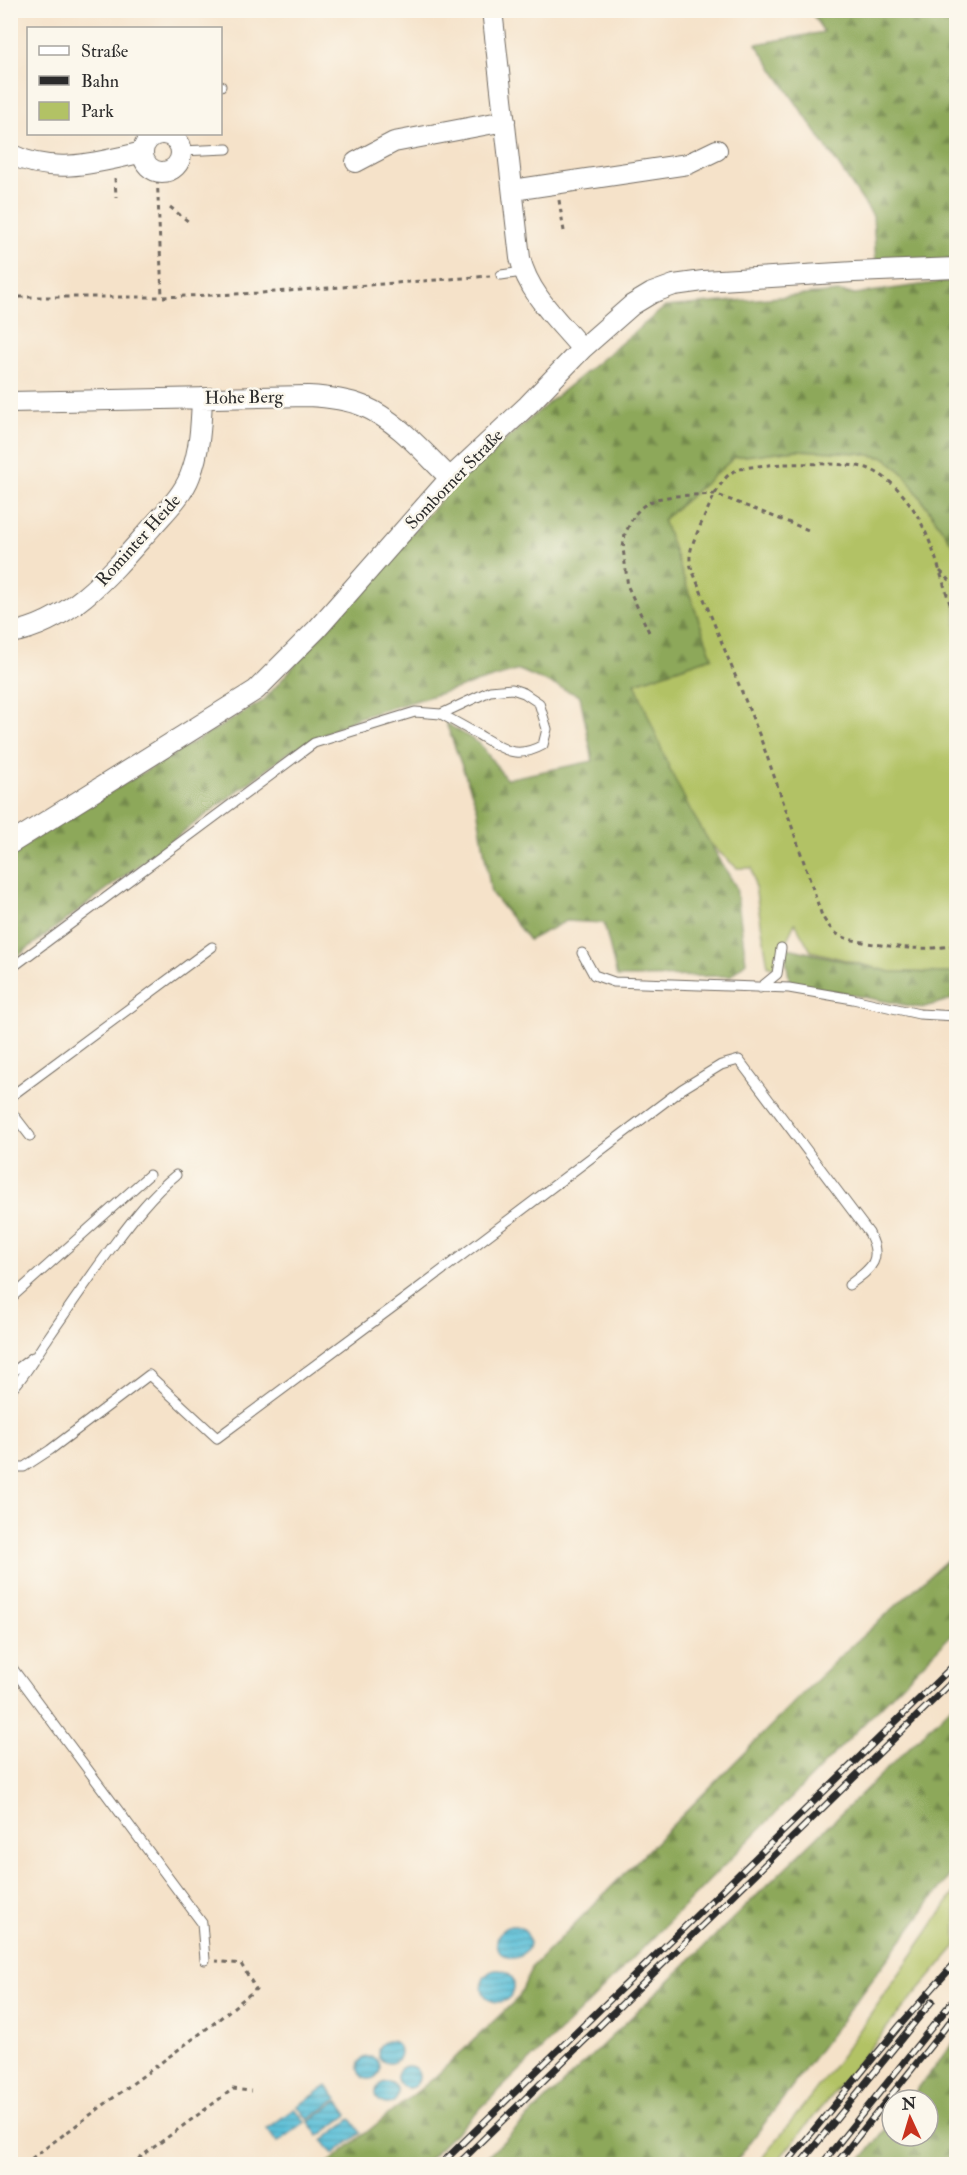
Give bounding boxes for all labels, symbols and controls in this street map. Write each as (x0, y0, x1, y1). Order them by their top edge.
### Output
legend (27, 27, 222, 135)
text: Straße (81, 40, 129, 63)
text: Bahn (81, 70, 119, 93)
text: Park (81, 100, 114, 123)
street label: Hohe Berg (204, 385, 285, 410)
street label: Somborner Straße (401, 424, 509, 535)
street label: Rominter Heide (91, 489, 186, 591)
north arrow (880, 2088, 940, 2148)
text: N (900, 2094, 918, 2115)

